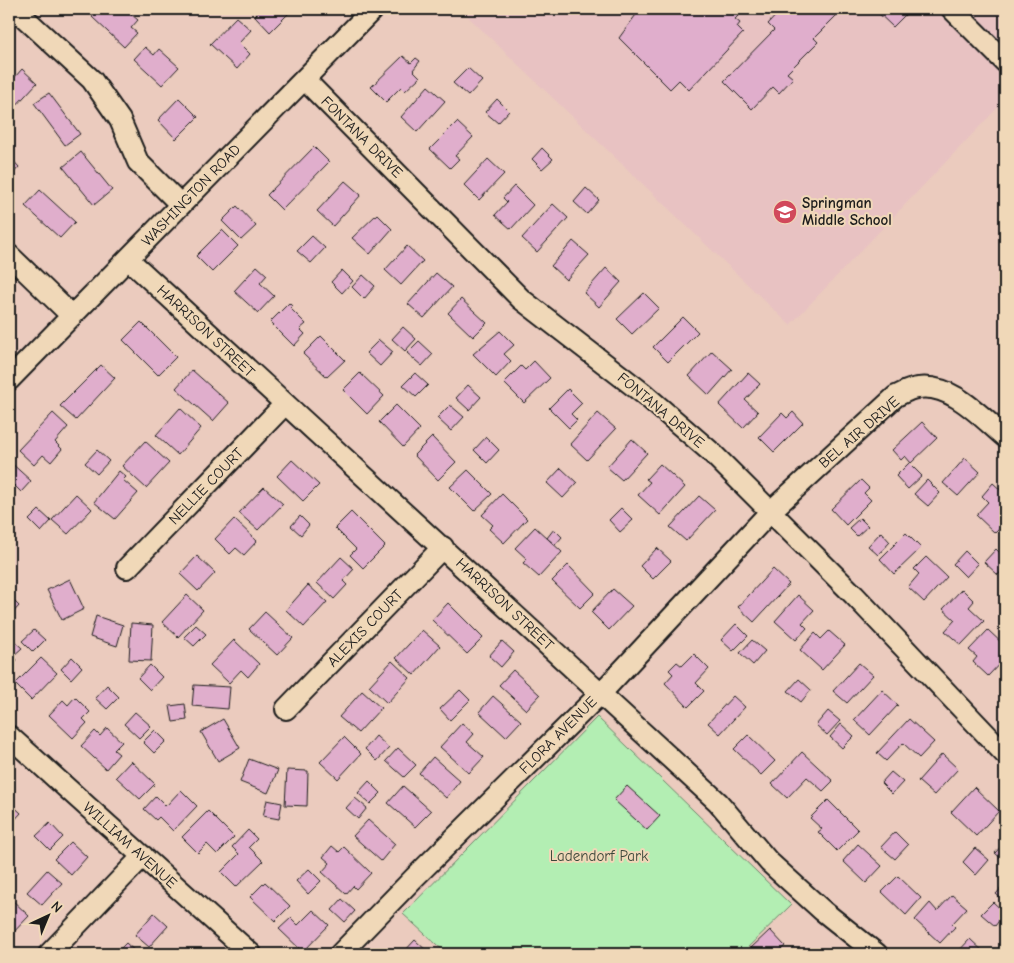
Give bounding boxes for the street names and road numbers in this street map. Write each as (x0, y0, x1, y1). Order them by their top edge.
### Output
street label: FONTANA DRIVE (317, 92, 407, 182)
street label: WASHINGTON ROAD (138, 140, 244, 250)
street label: HARRISON STREET (153, 281, 259, 381)
street label: FONTANA DRIVE (614, 368, 708, 452)
street label: BEL AIR DRIVE (815, 392, 903, 472)
street label: NELLIE COURT (165, 444, 247, 528)
street label: HARRISON STREET (452, 554, 558, 654)
street label: ALEXIS COURT (324, 585, 407, 670)
street label: FLORA AVENUE (515, 692, 601, 778)
street label: WILLIAM AVENUE (79, 798, 181, 892)

